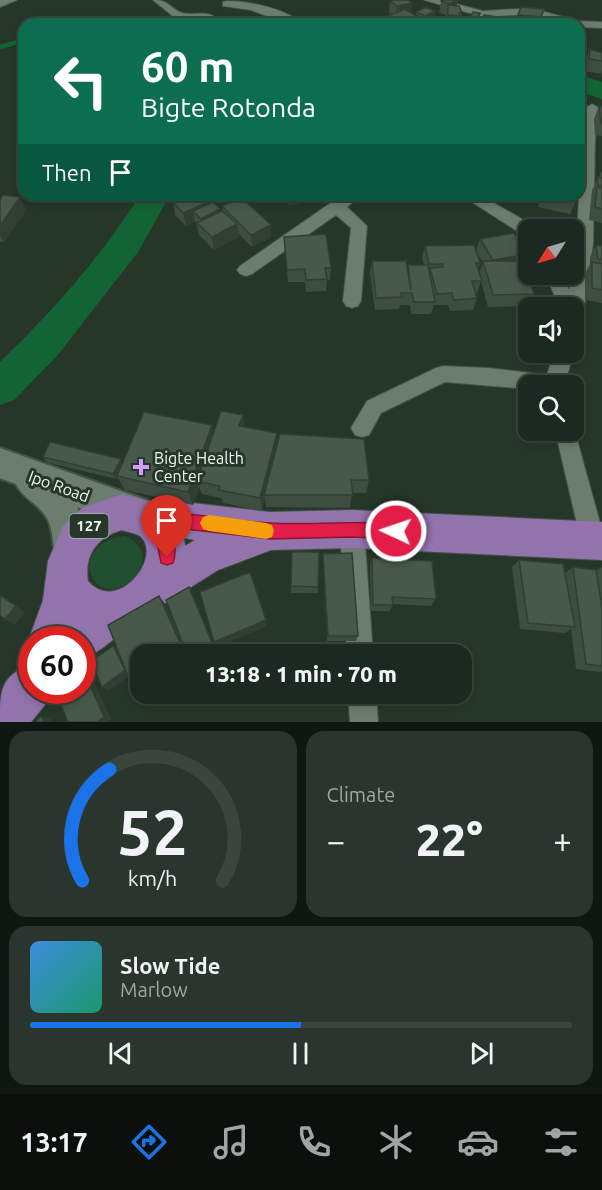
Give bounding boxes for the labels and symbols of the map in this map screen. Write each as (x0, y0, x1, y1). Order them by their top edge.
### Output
north arrow (518, 219, 584, 285)
place label: Bigte Health Center (154, 449, 244, 485)
marker: Bigte Health Center (132, 458, 150, 476)
street label: Ipo Road (26, 467, 92, 505)
pin (141, 495, 192, 557)
position arrow (364, 499, 428, 563)
road number: 127 (70, 514, 109, 538)
speed limit sign: 60 (18, 626, 96, 704)

